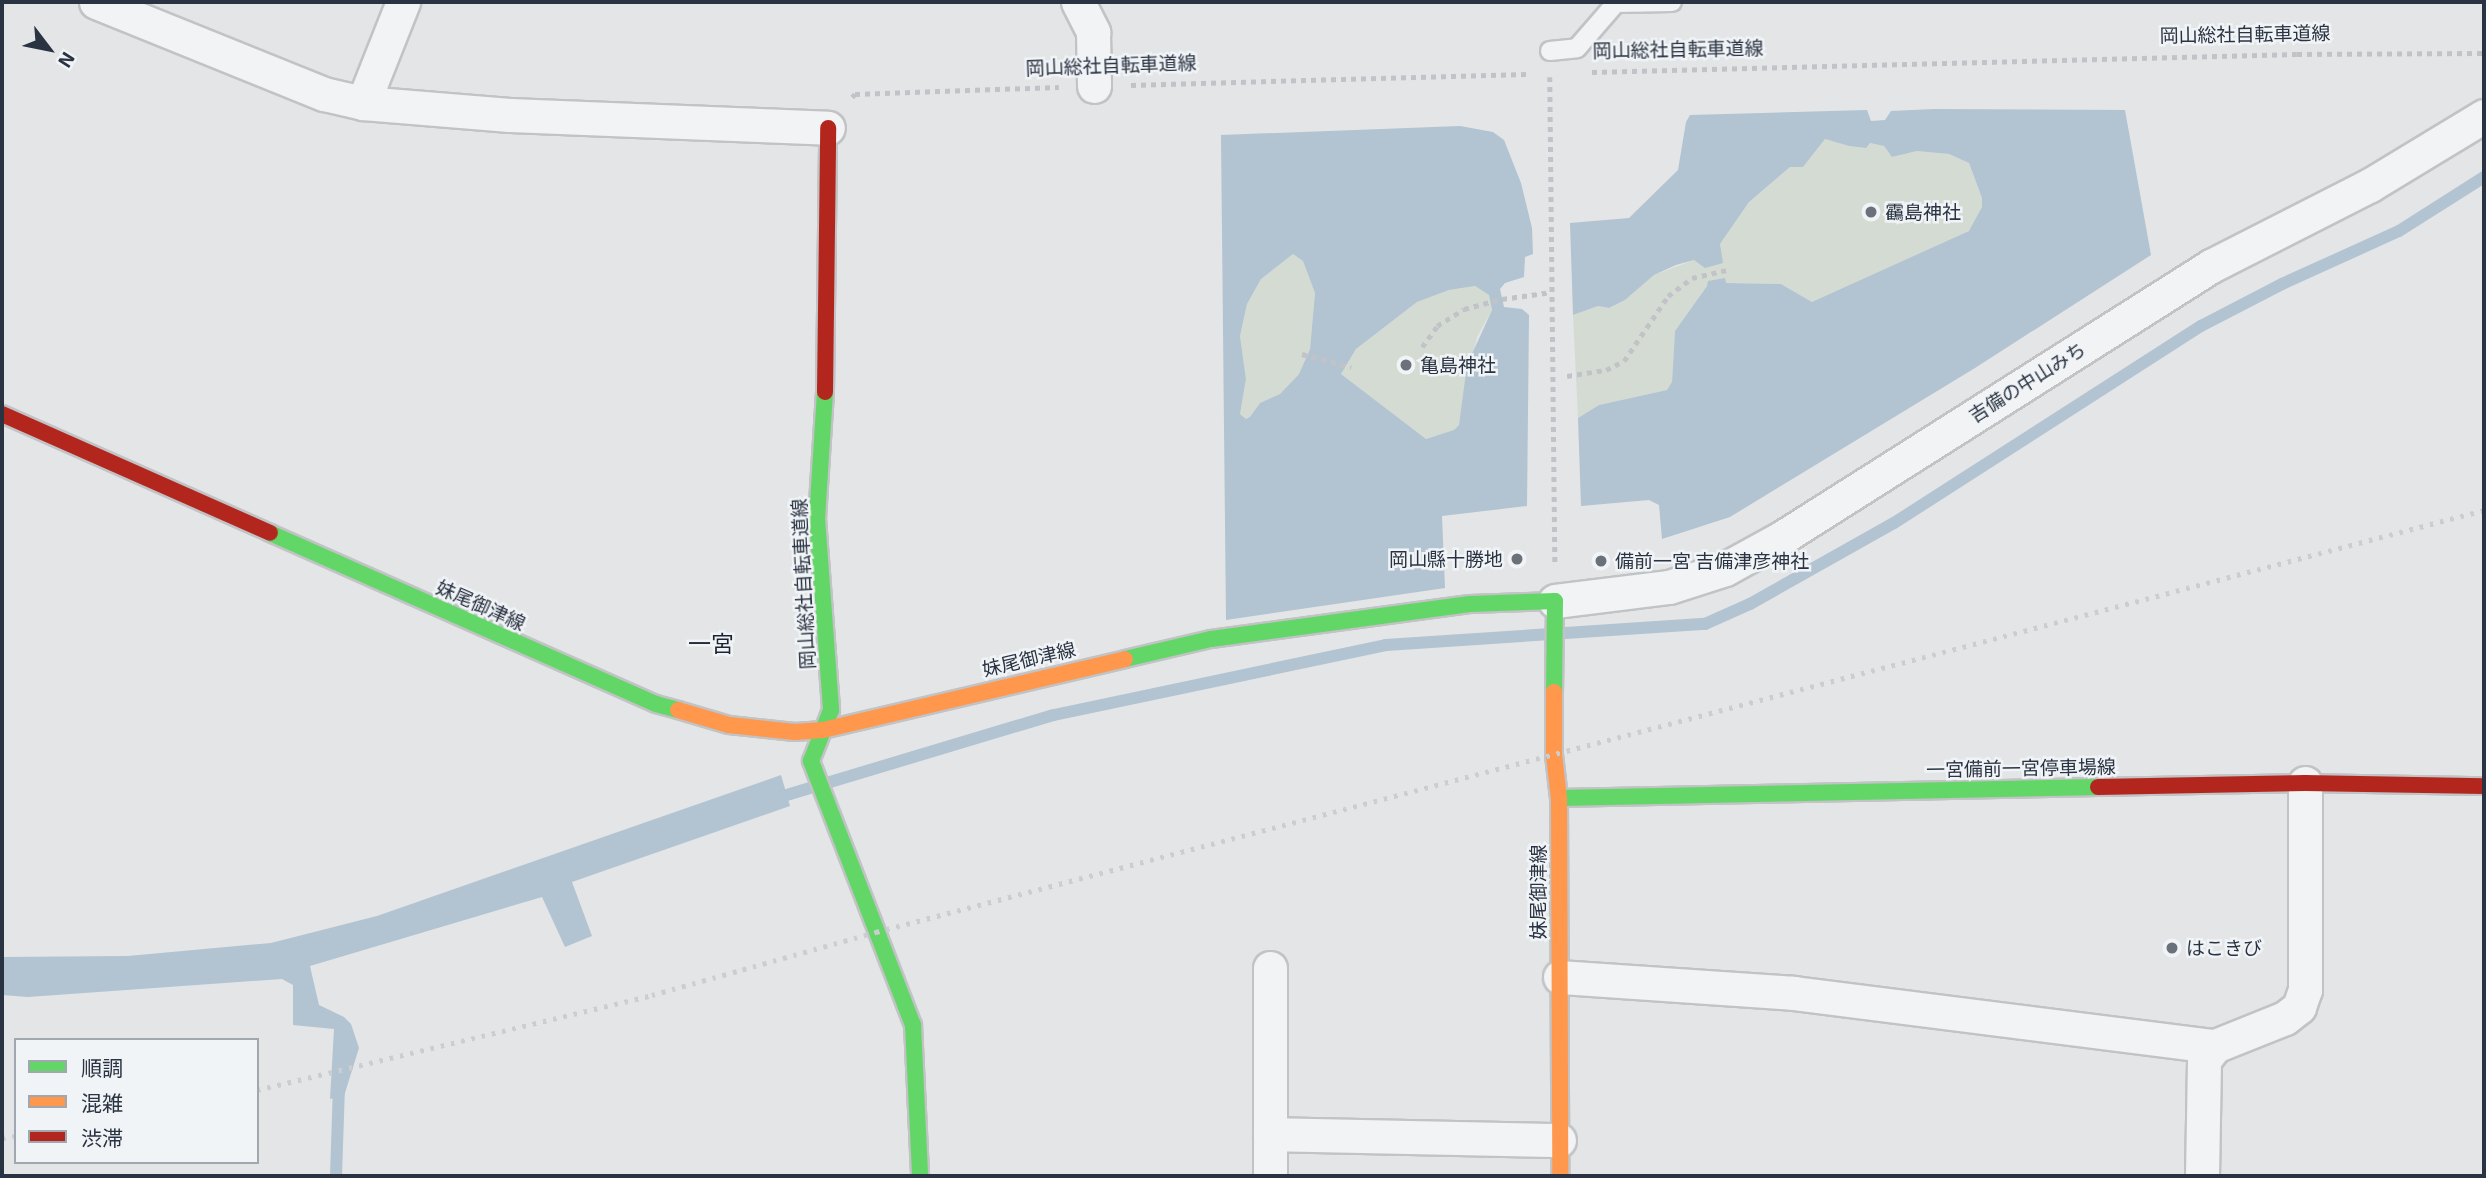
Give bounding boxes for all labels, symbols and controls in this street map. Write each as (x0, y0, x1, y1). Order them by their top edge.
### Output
north arrow (14, 14, 84, 84)
street label: 岡山総社自転車道線 (2159, 21, 2331, 47)
street label: 岡山総社自転車道線 (1592, 36, 1764, 62)
text: N (54, 48, 81, 72)
street label: 岡山総社自転車道線 (1025, 51, 1197, 79)
place label: 靍島神社 (1885, 201, 1961, 223)
marker: 靍島神社 (1863, 204, 1879, 220)
street label: 吉備の中山みち (1965, 337, 2089, 427)
place label: 亀島神社 (1420, 354, 1496, 376)
marker: 亀島神社 (1398, 357, 1414, 373)
street label: 岡山総社自転車道線 (787, 498, 819, 670)
place label: 岡山縣十勝地 (1389, 548, 1503, 570)
place label: 備前一宮 吉備津彦神社 (1615, 550, 1809, 572)
marker: 岡山縣十勝地 (1509, 551, 1525, 567)
marker: 備前一宮 吉備津彦神社 (1593, 553, 1609, 569)
street label: 妹尾御津線 (433, 575, 529, 635)
district label: 一宮 (688, 629, 734, 657)
street label: 妹尾御津線 (980, 637, 1078, 681)
street label: 一宮備前一宮停車場線 (1926, 755, 2116, 781)
street label: 妹尾御津線 (1527, 845, 1549, 939)
place label: はこきび (2186, 937, 2262, 959)
marker: はこきび (2164, 940, 2180, 956)
legend (14, 1038, 259, 1164)
text: 順調 (81, 1055, 123, 1080)
text: 混雑 (81, 1090, 123, 1115)
text: 渋滞 (81, 1125, 123, 1150)

